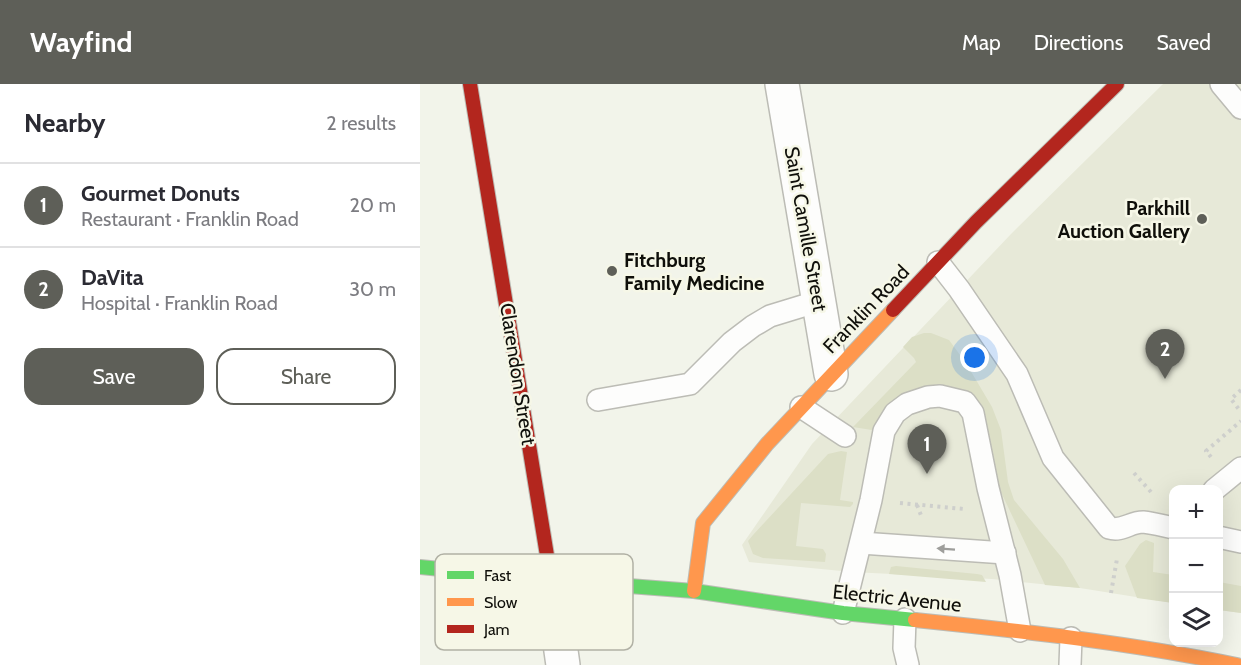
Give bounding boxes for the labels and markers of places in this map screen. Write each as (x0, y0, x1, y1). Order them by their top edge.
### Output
place label: Parkhill Auction Gallery (1058, 196, 1190, 243)
marker: Parkhill Auction Gallery (1195, 212, 1209, 226)
place label: Fitchburg Family Medicine (624, 248, 764, 295)
marker: Fitchburg Family Medicine (605, 264, 619, 278)
pin: 2 (1146, 330, 1184, 379)
pin: 1 (908, 424, 946, 474)

